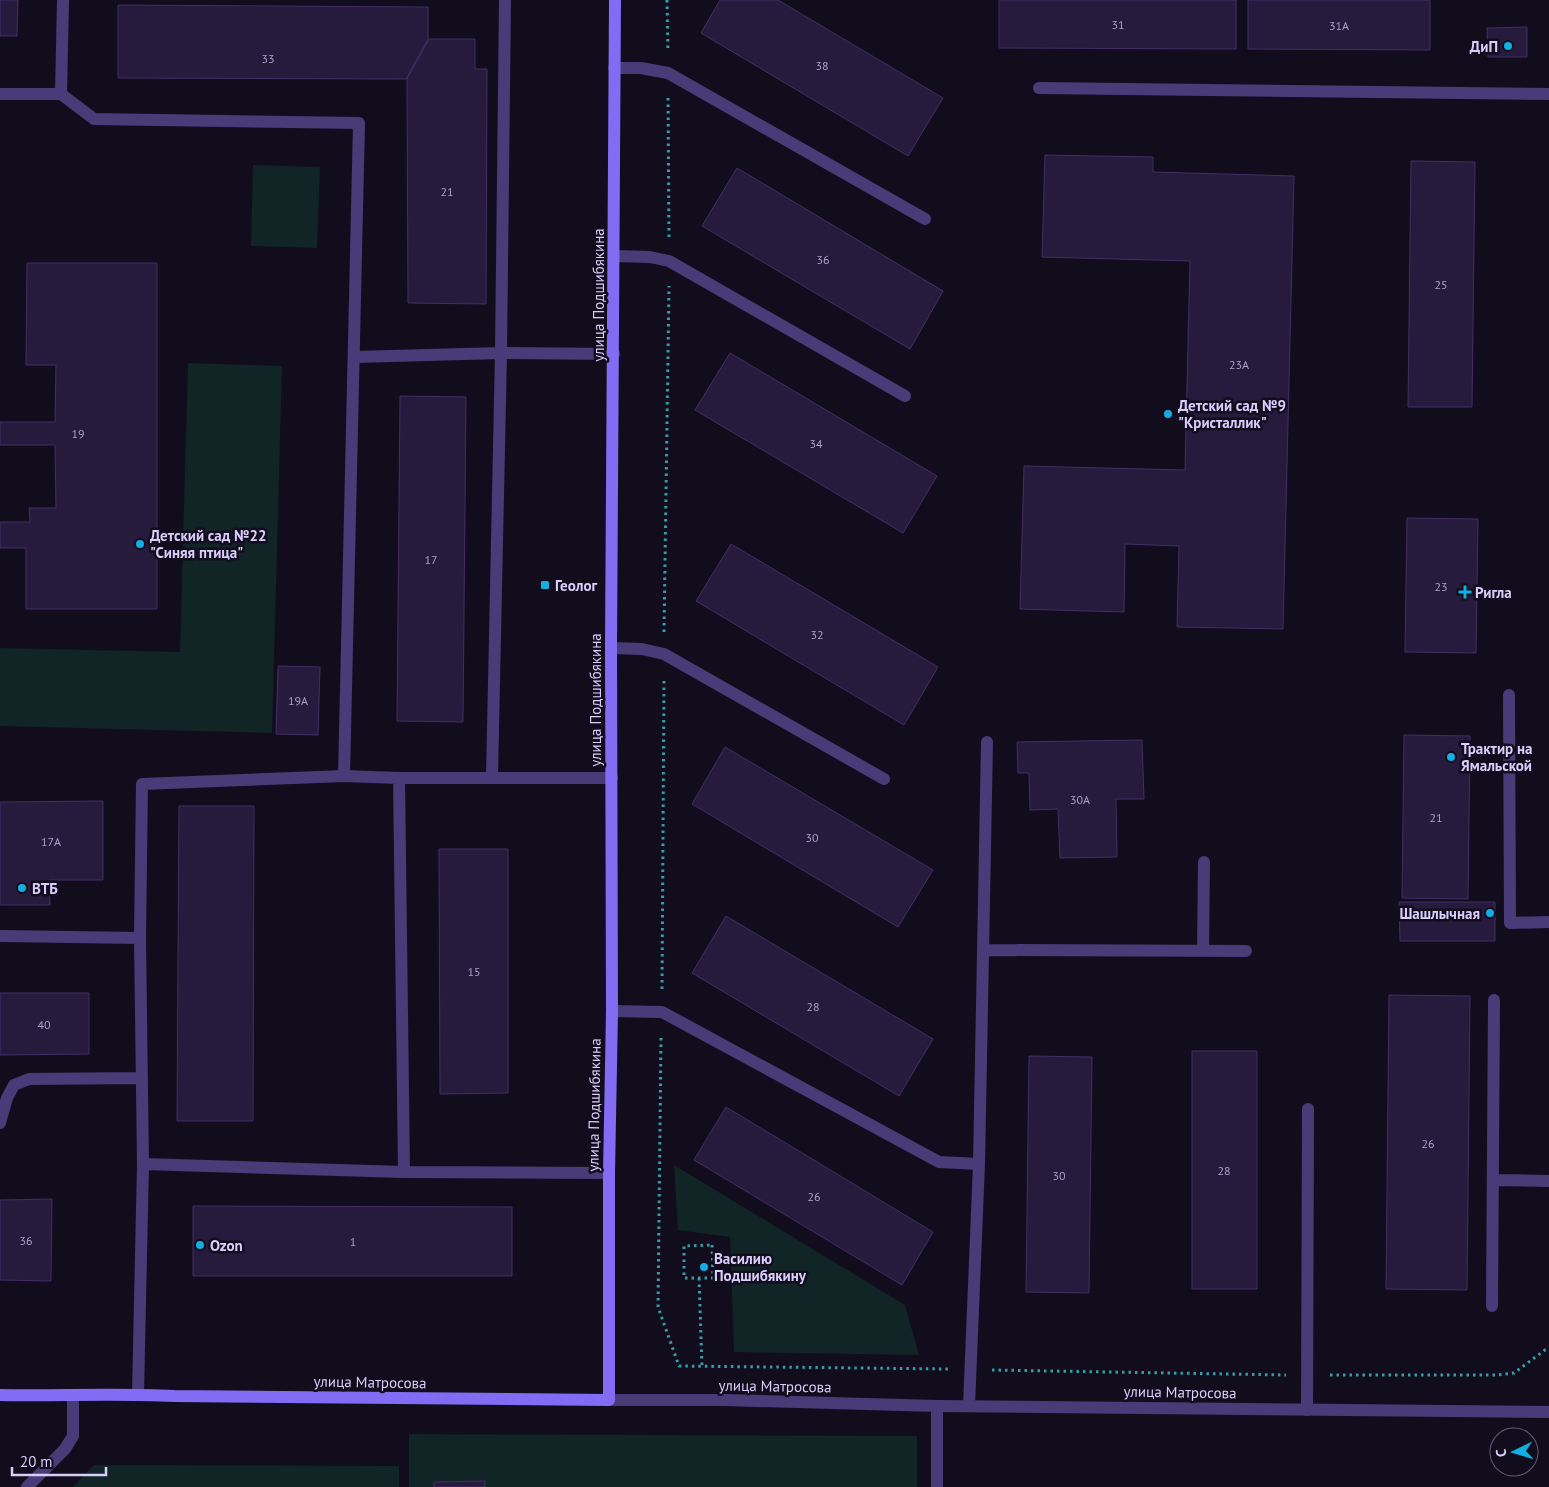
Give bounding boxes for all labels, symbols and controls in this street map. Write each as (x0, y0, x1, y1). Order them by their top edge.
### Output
house number: 31 (1111, 17, 1125, 32)
house number: 31А (1329, 18, 1349, 33)
place label: ДиП (1470, 37, 1498, 56)
marker: ДиП (1502, 40, 1514, 52)
house number: 33 (261, 51, 275, 66)
house number: 38 (815, 58, 829, 73)
house number: 21 (440, 184, 454, 199)
street label: улица Подшибякина (589, 228, 608, 362)
house number: 36 (816, 252, 830, 267)
house number: 25 (1434, 277, 1448, 292)
house number: 23А (1229, 357, 1249, 372)
place label: Детский сад №9 "Кристаллик" (1178, 396, 1286, 432)
marker: Детский сад №9 "Кристаллик" (1162, 408, 1174, 420)
house number: 19 (71, 426, 85, 441)
house number: 34 (809, 436, 823, 451)
place label: Детский сад №22 "Синяя птица" (150, 526, 267, 562)
marker: Детский сад №22 "Синяя птица" (134, 538, 146, 550)
house number: 17 (424, 552, 438, 567)
place label: Геолог (555, 576, 597, 595)
marker: Геолог (539, 579, 551, 591)
house number: 23 (1434, 579, 1448, 594)
place label: Ригла (1475, 583, 1512, 602)
marker: Ригла (1459, 586, 1471, 598)
house number: 32 (810, 627, 824, 642)
street label: улица Подшибякина (586, 633, 605, 767)
house number: 19А (288, 693, 308, 708)
place label: Трактир на Ямальской (1461, 739, 1532, 775)
marker: Трактир на Ямальской (1445, 751, 1457, 763)
house number: 30А (1070, 792, 1090, 807)
house number: 21 (1429, 810, 1443, 825)
house number: 30 (805, 830, 819, 845)
house number: 17А (41, 834, 61, 849)
place label: ВТБ (32, 879, 58, 898)
marker: ВТБ (16, 882, 28, 894)
place label: Шашлычная (1399, 904, 1480, 923)
marker: Шашлычная (1484, 907, 1496, 919)
house number: 15 (467, 964, 481, 979)
house number: 28 (806, 999, 820, 1014)
house number: 40 (37, 1017, 51, 1032)
street label: улица Подшибякина (583, 1038, 605, 1172)
house number: 26 (1421, 1136, 1435, 1151)
house number: 28 (1217, 1163, 1231, 1178)
house number: 30 (1052, 1168, 1066, 1183)
house number: 26 (807, 1189, 821, 1204)
house number: 36 (19, 1233, 33, 1248)
house number: 1 (350, 1234, 356, 1249)
place label: Ozon (210, 1236, 243, 1255)
marker: Ozon (194, 1239, 206, 1251)
place label: Василию Подшибякину (714, 1249, 807, 1285)
marker: Василию Подшибякину (698, 1261, 710, 1273)
street label: улица Матросова (313, 1372, 427, 1392)
street label: улица Матросова (718, 1376, 832, 1396)
street label: улица Матросова (1123, 1382, 1237, 1402)
north arrow (1489, 1427, 1539, 1477)
scale bar (12, 1444, 106, 1476)
text: С (1492, 1448, 1510, 1458)
text: 20 m (20, 1452, 53, 1471)

